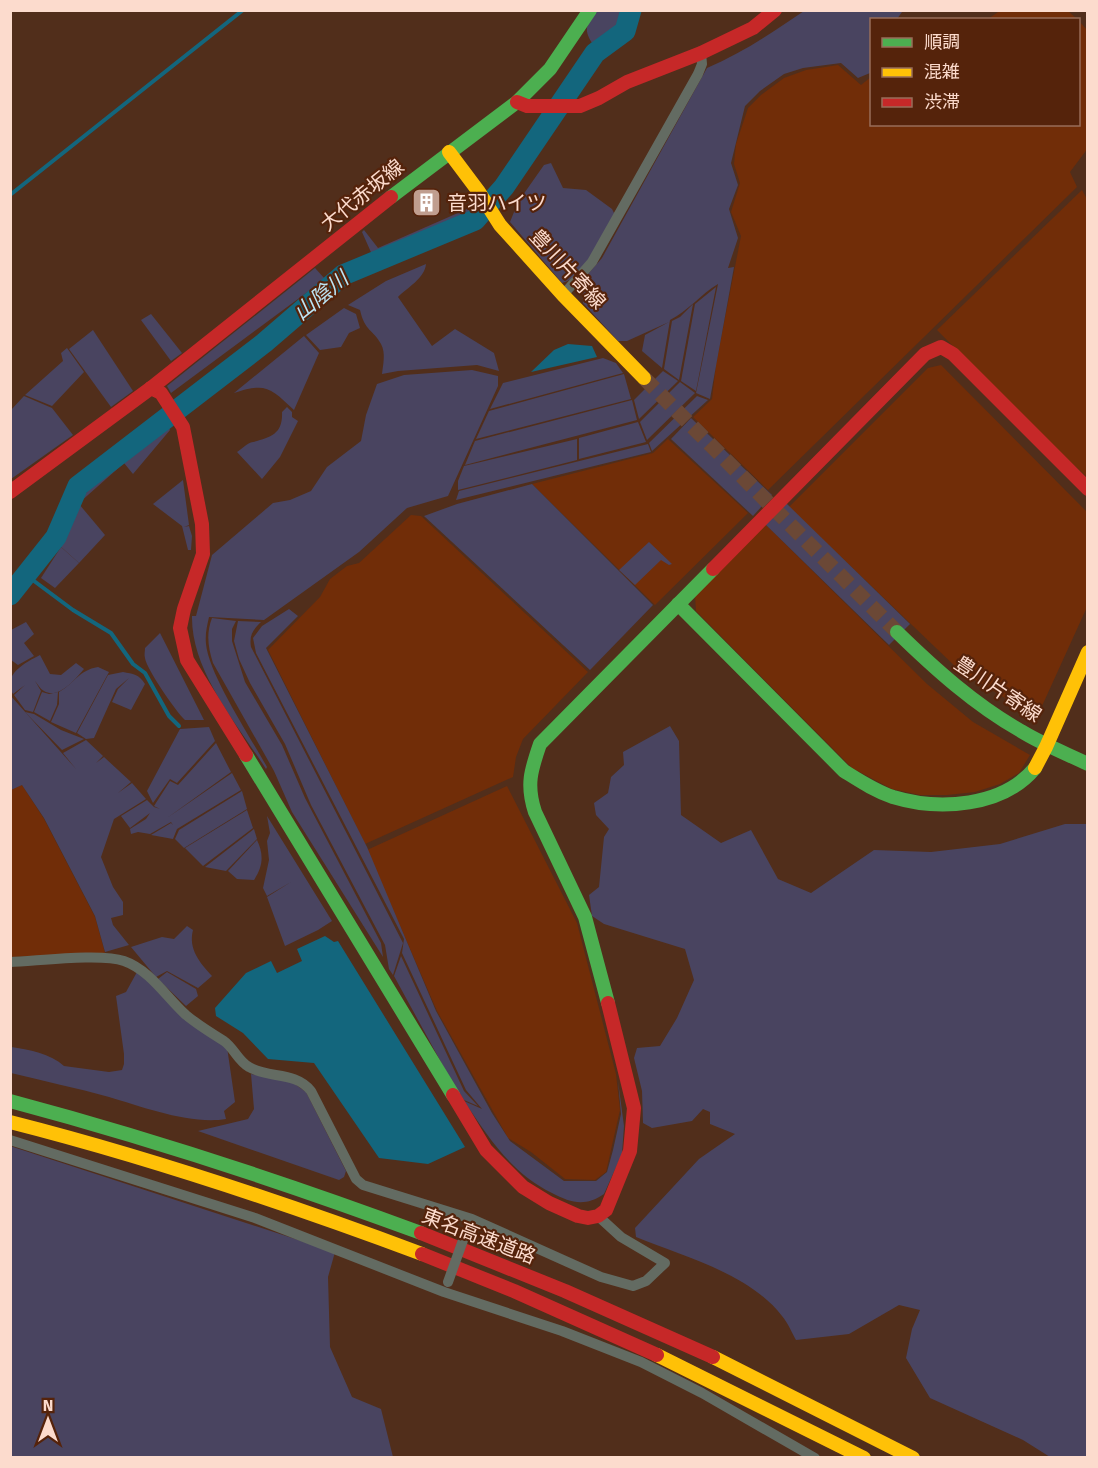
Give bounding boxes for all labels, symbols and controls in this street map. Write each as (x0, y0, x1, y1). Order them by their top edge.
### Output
legend (870, 18, 1080, 126)
text: 順調 (924, 31, 960, 53)
text: 混雑 (924, 61, 960, 83)
text: 渋滞 (924, 91, 960, 113)
street label: 大代赤坂線 (316, 154, 408, 236)
building icon: 音羽ハイツ (410, 187, 442, 219)
place label: 音羽ハイツ (447, 191, 547, 215)
street label: 豊川片寄線 (525, 224, 611, 314)
water label: 山陰川 (288, 265, 355, 326)
street label: 豊川片寄線 (950, 651, 1046, 727)
street label: 東名高速道路 (419, 1203, 539, 1269)
north arrow (18, 1390, 78, 1450)
text: N (43, 1396, 53, 1415)

